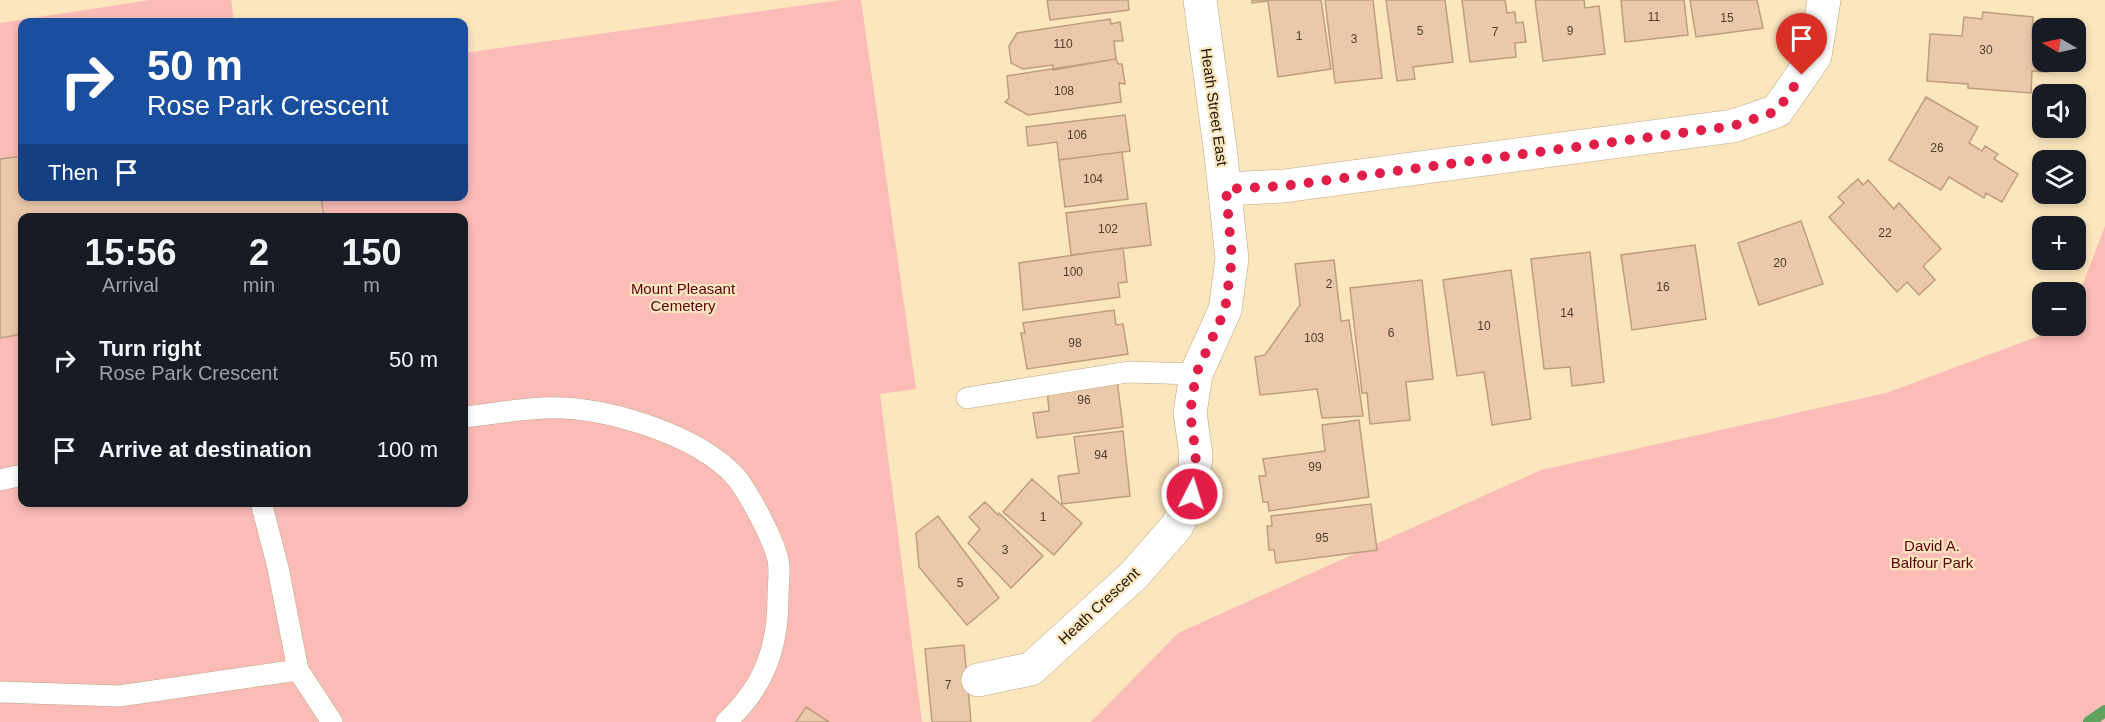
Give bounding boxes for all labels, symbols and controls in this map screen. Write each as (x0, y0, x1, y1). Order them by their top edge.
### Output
house number: 11 (1648, 10, 1661, 24)
house number: 15 (1720, 11, 1734, 25)
pin (1776, 13, 1827, 75)
north arrow (2032, 18, 2086, 72)
map controls (2032, 18, 2086, 336)
icon: arrive (1785, 22, 1818, 55)
house number: 5 (1417, 24, 1424, 38)
house number: 9 (1567, 24, 1574, 38)
house number: 7 (1492, 25, 1499, 39)
house number: 1 (1296, 29, 1303, 43)
house number: 3 (1351, 32, 1358, 46)
house number: 110 (1053, 37, 1073, 51)
icon: right (48, 42, 126, 120)
text: 50 m (147, 42, 243, 89)
house number: 30 (1979, 43, 1993, 57)
street label: Heath Street East (1198, 47, 1231, 168)
house number: 108 (1054, 84, 1074, 98)
button: sound (2032, 84, 2086, 138)
text: Rose Park Crescent (147, 91, 389, 121)
house number: 106 (1067, 128, 1087, 142)
house number: 26 (1930, 141, 1944, 155)
button: layers (2032, 150, 2086, 204)
icon: arrive (110, 156, 143, 189)
text: Then (48, 160, 98, 185)
house number: 104 (1083, 172, 1103, 186)
button: + (2032, 216, 2086, 270)
house number: 102 (1098, 222, 1118, 236)
house number: 22 (1878, 226, 1892, 240)
text: 15:56 (84, 232, 176, 273)
text: 2 (249, 232, 269, 273)
text: 150 (341, 232, 402, 273)
house number: 20 (1773, 256, 1787, 270)
house number: 100 (1063, 265, 1083, 279)
text: Arrival (102, 274, 159, 296)
text: min (243, 274, 275, 296)
text: m (363, 274, 380, 296)
house number: 2 (1326, 277, 1333, 291)
park label: Mount Pleasant Cemetery (631, 280, 736, 314)
house number: 16 (1656, 280, 1670, 294)
button: − (2032, 282, 2086, 336)
house number: 14 (1560, 306, 1574, 320)
house number: 10 (1477, 319, 1491, 333)
house number: 6 (1388, 326, 1395, 340)
house number: 103 (1304, 331, 1324, 345)
text: Turn right (99, 336, 201, 361)
house number: 98 (1068, 336, 1082, 350)
icon: right (48, 344, 81, 377)
text: 50 m (389, 347, 438, 372)
text: Rose Park Crescent (99, 362, 278, 384)
house number: 96 (1077, 393, 1091, 407)
icon: arrive (48, 434, 81, 467)
text: Arrive at destination (99, 437, 312, 462)
text: 100 m (377, 437, 438, 462)
house number: 94 (1094, 448, 1108, 462)
house number: 99 (1308, 460, 1322, 474)
position arrow (1160, 462, 1224, 526)
house number: 1 (1040, 510, 1047, 524)
house number: 95 (1315, 531, 1329, 545)
park label: David A. Balfour Park (1891, 537, 1974, 571)
house number: 3 (1002, 543, 1009, 557)
street label: Heath Crescent (1055, 563, 1143, 647)
house number: 5 (957, 576, 964, 590)
house number: 7 (945, 678, 952, 692)

